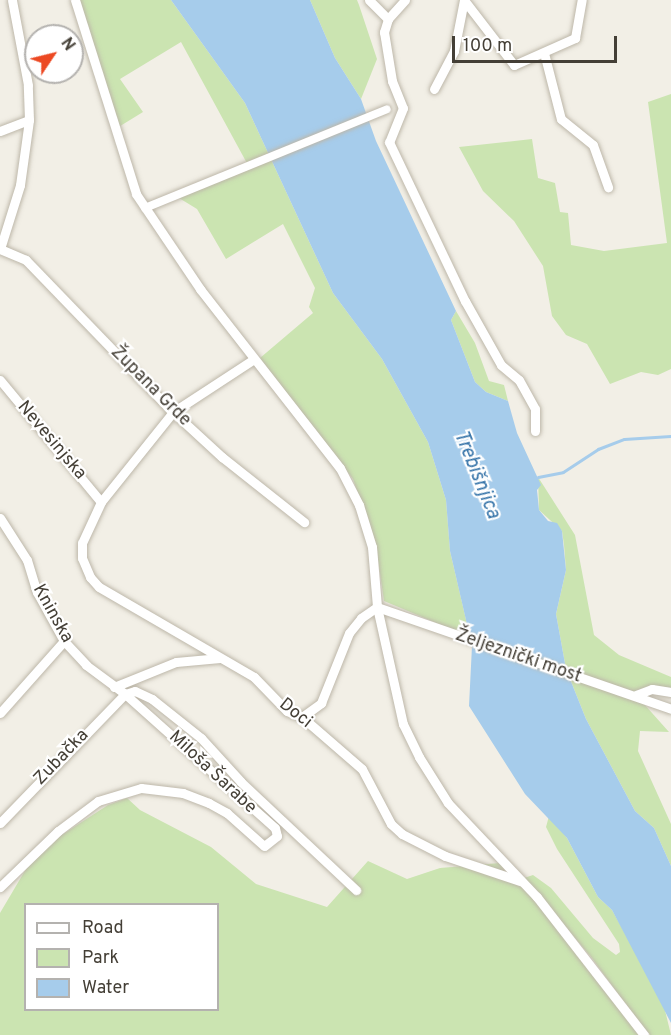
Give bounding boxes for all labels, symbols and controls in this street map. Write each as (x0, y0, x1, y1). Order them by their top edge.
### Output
north arrow (24, 24, 84, 84)
scale bar (455, 24, 620, 62)
text: N (56, 34, 79, 55)
text: 100 m (463, 35, 512, 58)
street label: Župana Grde (105, 342, 195, 432)
street label: Nevesinjska (12, 397, 90, 485)
water label: Trebišnjica (447, 427, 505, 523)
street label: Kninska (27, 581, 77, 647)
street label: Željeznički most (452, 625, 584, 689)
street label: Doci (274, 694, 316, 734)
street label: Zubačka (30, 725, 94, 791)
street label: Miloša Šarabe (164, 727, 260, 819)
legend (24, 903, 219, 1011)
text: Road (82, 917, 124, 940)
text: Park (82, 947, 119, 970)
text: Water (82, 977, 129, 1000)

